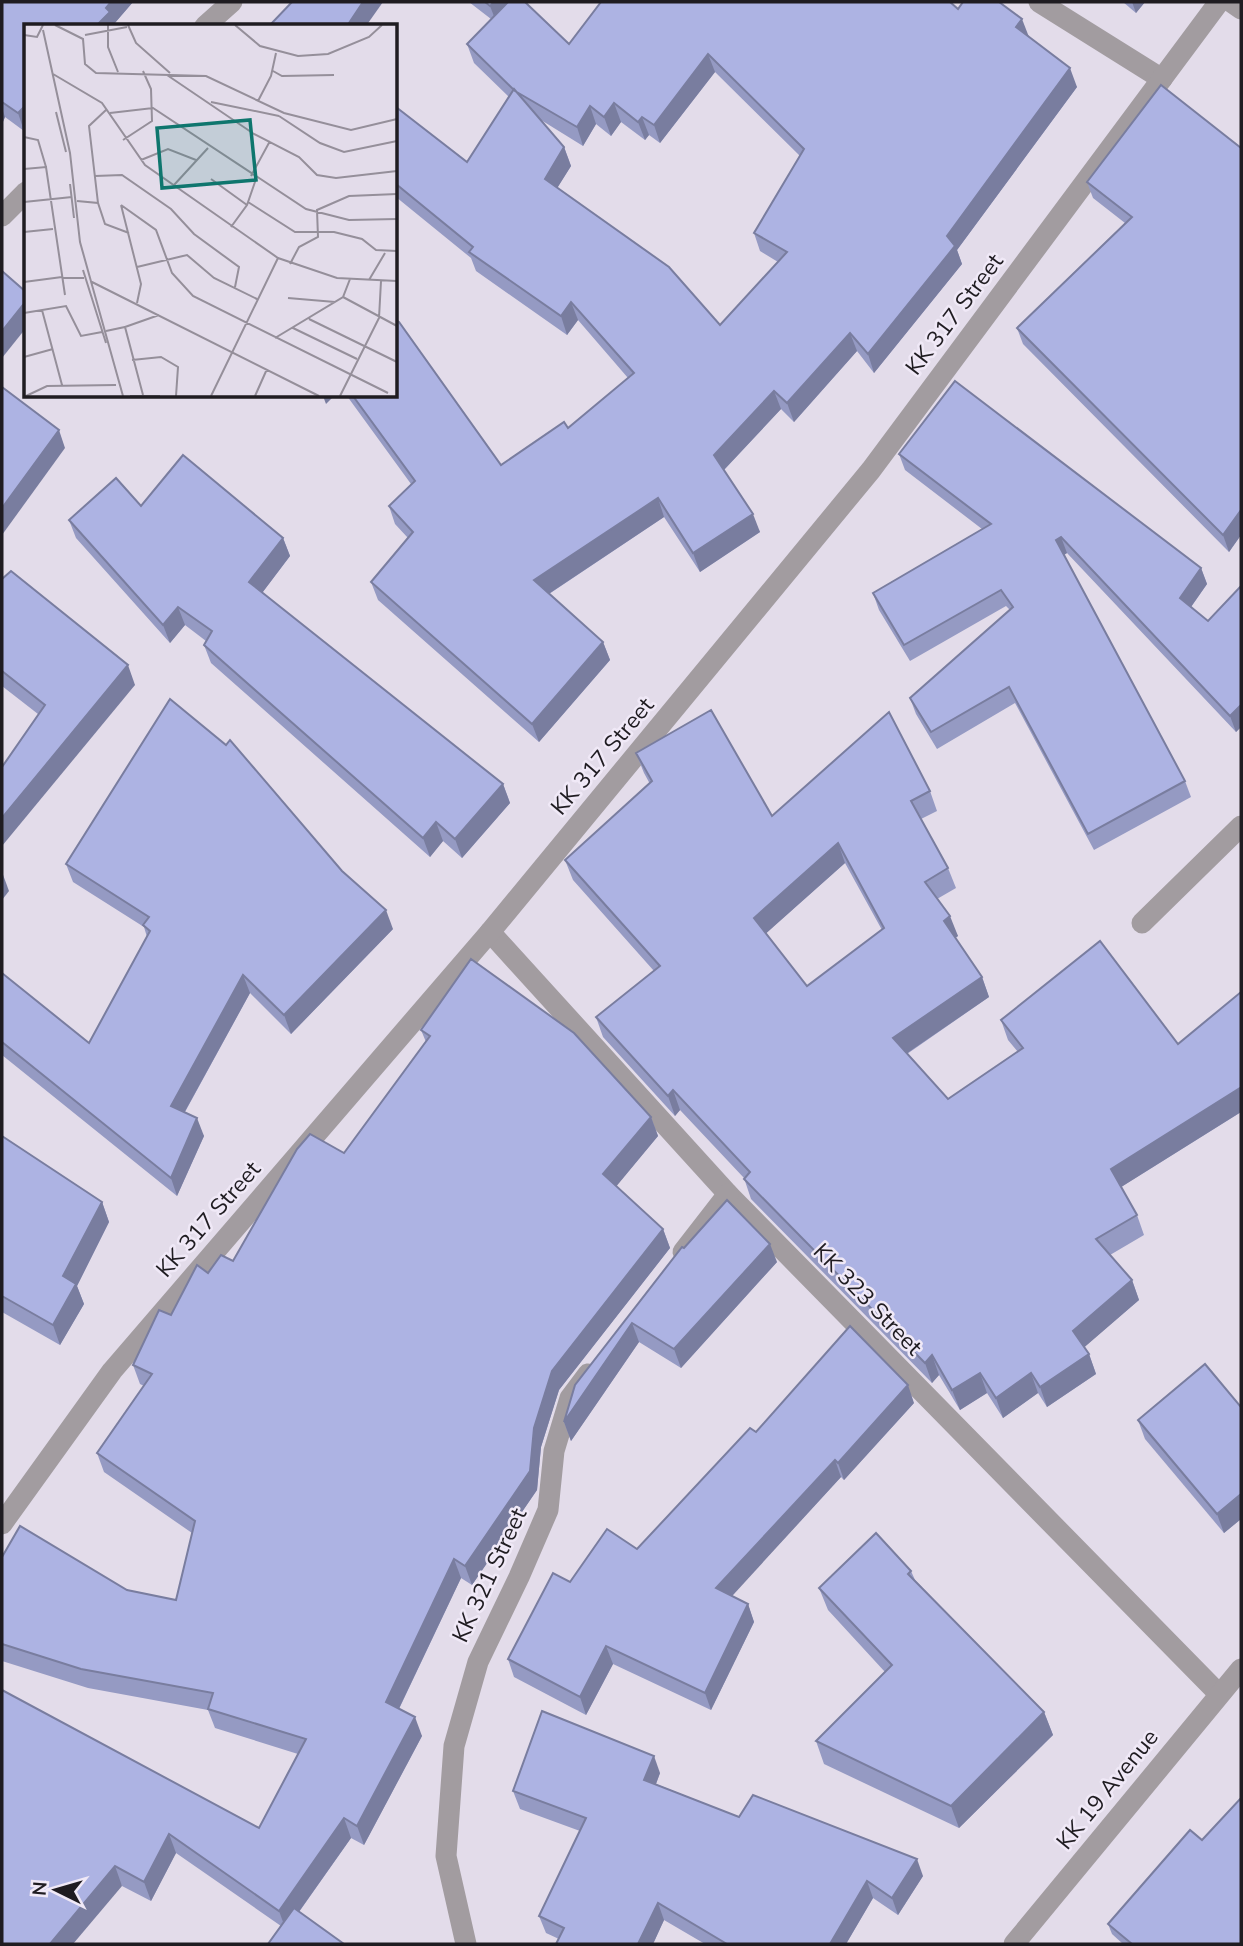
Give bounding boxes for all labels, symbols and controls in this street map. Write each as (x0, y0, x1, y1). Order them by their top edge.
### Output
inset map (24, 24, 397, 397)
street label: KK 317 Street (898, 246, 1011, 381)
street label: KK 317 Street (544, 690, 661, 822)
street label: KK 317 Street (149, 1154, 268, 1284)
street label: KK 323 Street (806, 1237, 930, 1363)
street label: KK 321 Street (445, 1502, 534, 1647)
street label: KK 19 Avenue (1049, 1723, 1166, 1856)
north arrow (21, 1855, 91, 1925)
text: N (26, 1880, 54, 1897)

